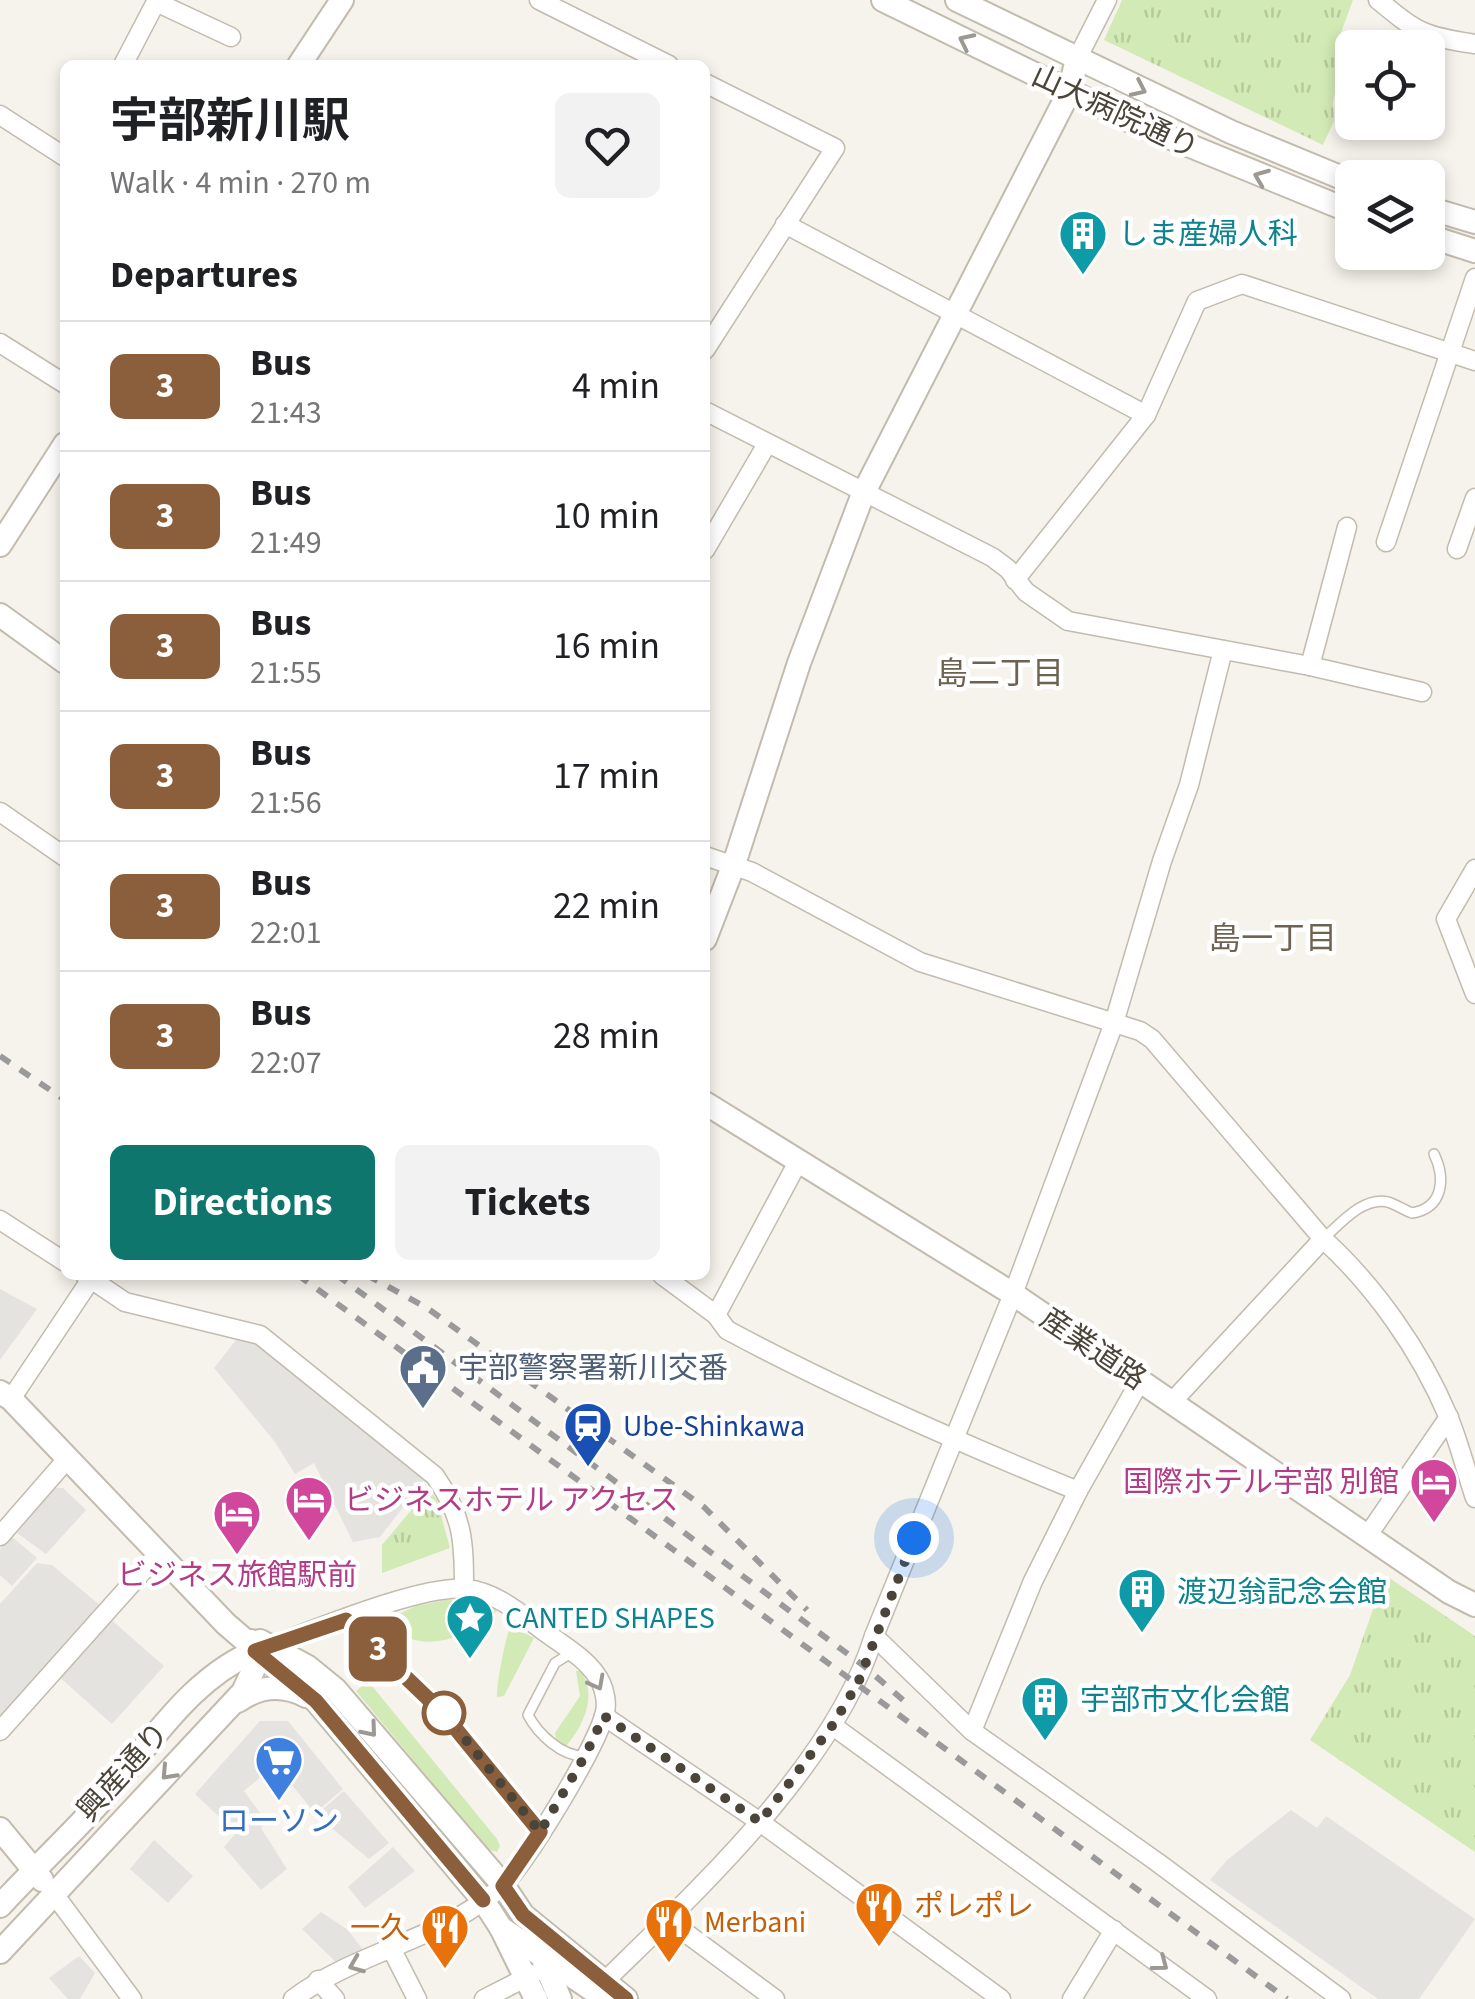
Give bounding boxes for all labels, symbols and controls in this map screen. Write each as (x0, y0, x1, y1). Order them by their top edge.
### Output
map controls (1335, 30, 1445, 270)
button: locate (1335, 30, 1445, 140)
one-way arrow (959, 34, 977, 53)
street label: 山大病院通り (1024, 54, 1206, 170)
one-way arrow (1129, 76, 1147, 96)
text: 宇部新川駅 (110, 88, 350, 156)
button: heart (555, 93, 660, 198)
text: Walk · 4 min · 270 m (110, 160, 371, 206)
button: layers (1335, 160, 1445, 270)
one-way arrow (1254, 169, 1271, 189)
building icon: しま産婦人科 (1057, 208, 1109, 276)
place label: しま産婦人科 (1118, 213, 1298, 256)
text: Departures (110, 248, 298, 302)
text: Bus (250, 336, 311, 390)
text: 4 min (572, 359, 660, 413)
text: 3 (156, 361, 174, 411)
text: 21:43 (250, 390, 322, 436)
text: Bus (250, 466, 311, 520)
text: 10 min (553, 489, 660, 543)
text: 3 (156, 491, 174, 541)
text: 21:49 (250, 520, 322, 566)
text: Bus (250, 596, 311, 650)
text: 16 min (553, 619, 660, 673)
text: 3 (156, 621, 174, 671)
text: 21:55 (250, 650, 322, 696)
district label: 島二丁目 (936, 651, 1064, 697)
text: Bus (250, 726, 311, 780)
text: 17 min (553, 749, 660, 803)
text: 3 (156, 751, 174, 801)
text: 21:56 (250, 780, 322, 826)
text: Bus (250, 856, 311, 910)
text: 22 min (553, 879, 660, 933)
text: 3 (156, 881, 174, 931)
text: 22:01 (250, 910, 322, 956)
district label: 島一丁目 (1209, 916, 1337, 962)
text: Bus (250, 986, 311, 1040)
text: 28 min (553, 1009, 660, 1063)
text: 3 (156, 1011, 174, 1061)
text: 22:07 (250, 1040, 322, 1086)
button: Directions (110, 1145, 375, 1260)
button: Tickets (395, 1145, 660, 1260)
street label: 産業道路 (1031, 1298, 1155, 1400)
public building icon: 宇部警察署新川交番 (397, 1342, 449, 1410)
place label: 宇部警察署新川交番 (458, 1347, 728, 1390)
station icon: Ube-Shinkawa (562, 1400, 614, 1468)
place label: Ube-Shinkawa (623, 1405, 805, 1448)
hotel icon: 国際ホテル宇部 別館 (1408, 1456, 1460, 1524)
place label: 国際ホテル宇部 別館 (1123, 1461, 1399, 1504)
hotel icon: ビジネスホテル アクセス (283, 1474, 335, 1542)
place label: ビジネスホテル アクセス (344, 1479, 679, 1522)
hotel icon: ビジネス旅館駅前 (211, 1488, 263, 1556)
your location (889, 1513, 939, 1563)
place label: ビジネス旅館駅前 (117, 1554, 357, 1597)
building icon: 渡辺翁記念会館 (1116, 1566, 1168, 1634)
place label: 渡辺翁記念会館 (1177, 1571, 1387, 1614)
place icon: CANTED SHAPES (444, 1592, 496, 1660)
place label: CANTED SHAPES (505, 1597, 715, 1640)
line badge: 3 (346, 1616, 410, 1682)
text: 3 (369, 1624, 387, 1674)
one-way arrow (585, 1672, 604, 1691)
building icon: 宇部市文化会館 (1019, 1674, 1071, 1742)
place label: 宇部市文化会館 (1080, 1679, 1290, 1722)
unlabelled marker (423, 1692, 465, 1734)
street label: 興産通り (67, 1713, 179, 1831)
one-way arrow (358, 1718, 376, 1736)
supermarket icon: ローソン (253, 1734, 305, 1802)
one-way arrow (162, 1762, 180, 1780)
place label: ローソン (219, 1800, 339, 1843)
restaurant icon: ポレポレ (853, 1880, 905, 1948)
place label: ポレポレ (914, 1885, 1034, 1928)
restaurant icon: Merbani (643, 1896, 695, 1964)
place label: Merbani (704, 1901, 806, 1944)
restaurant icon: 一久 (419, 1902, 471, 1970)
place label: 一久 (350, 1907, 410, 1950)
one-way arrow (348, 1953, 365, 1973)
one-way arrow (1150, 1953, 1168, 1970)

